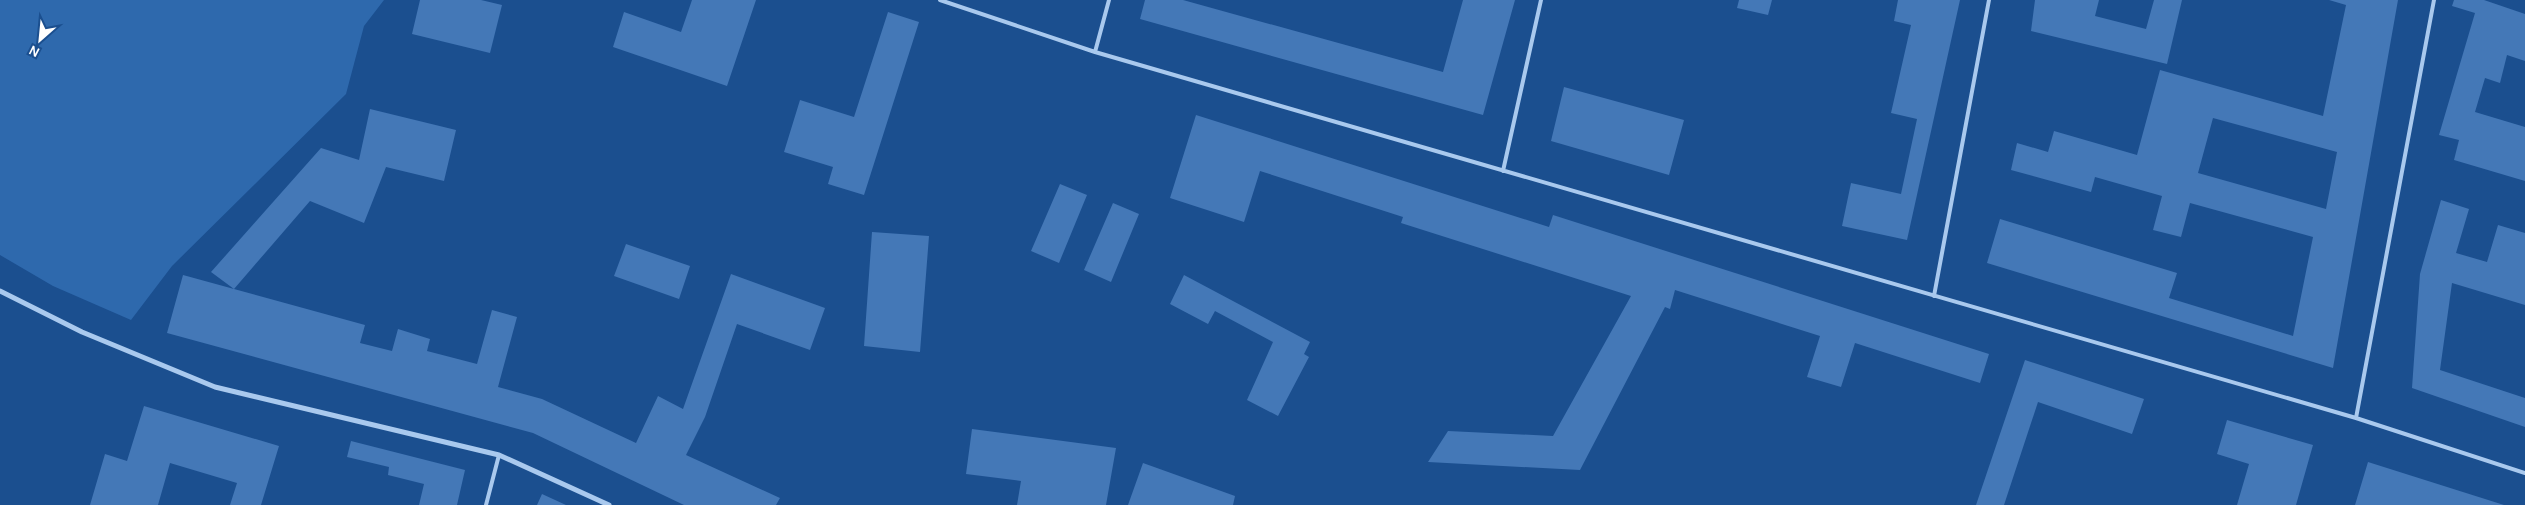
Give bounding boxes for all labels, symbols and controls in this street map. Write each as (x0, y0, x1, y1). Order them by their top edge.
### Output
north arrow (15, 15, 65, 65)
text: N (26, 41, 43, 61)

